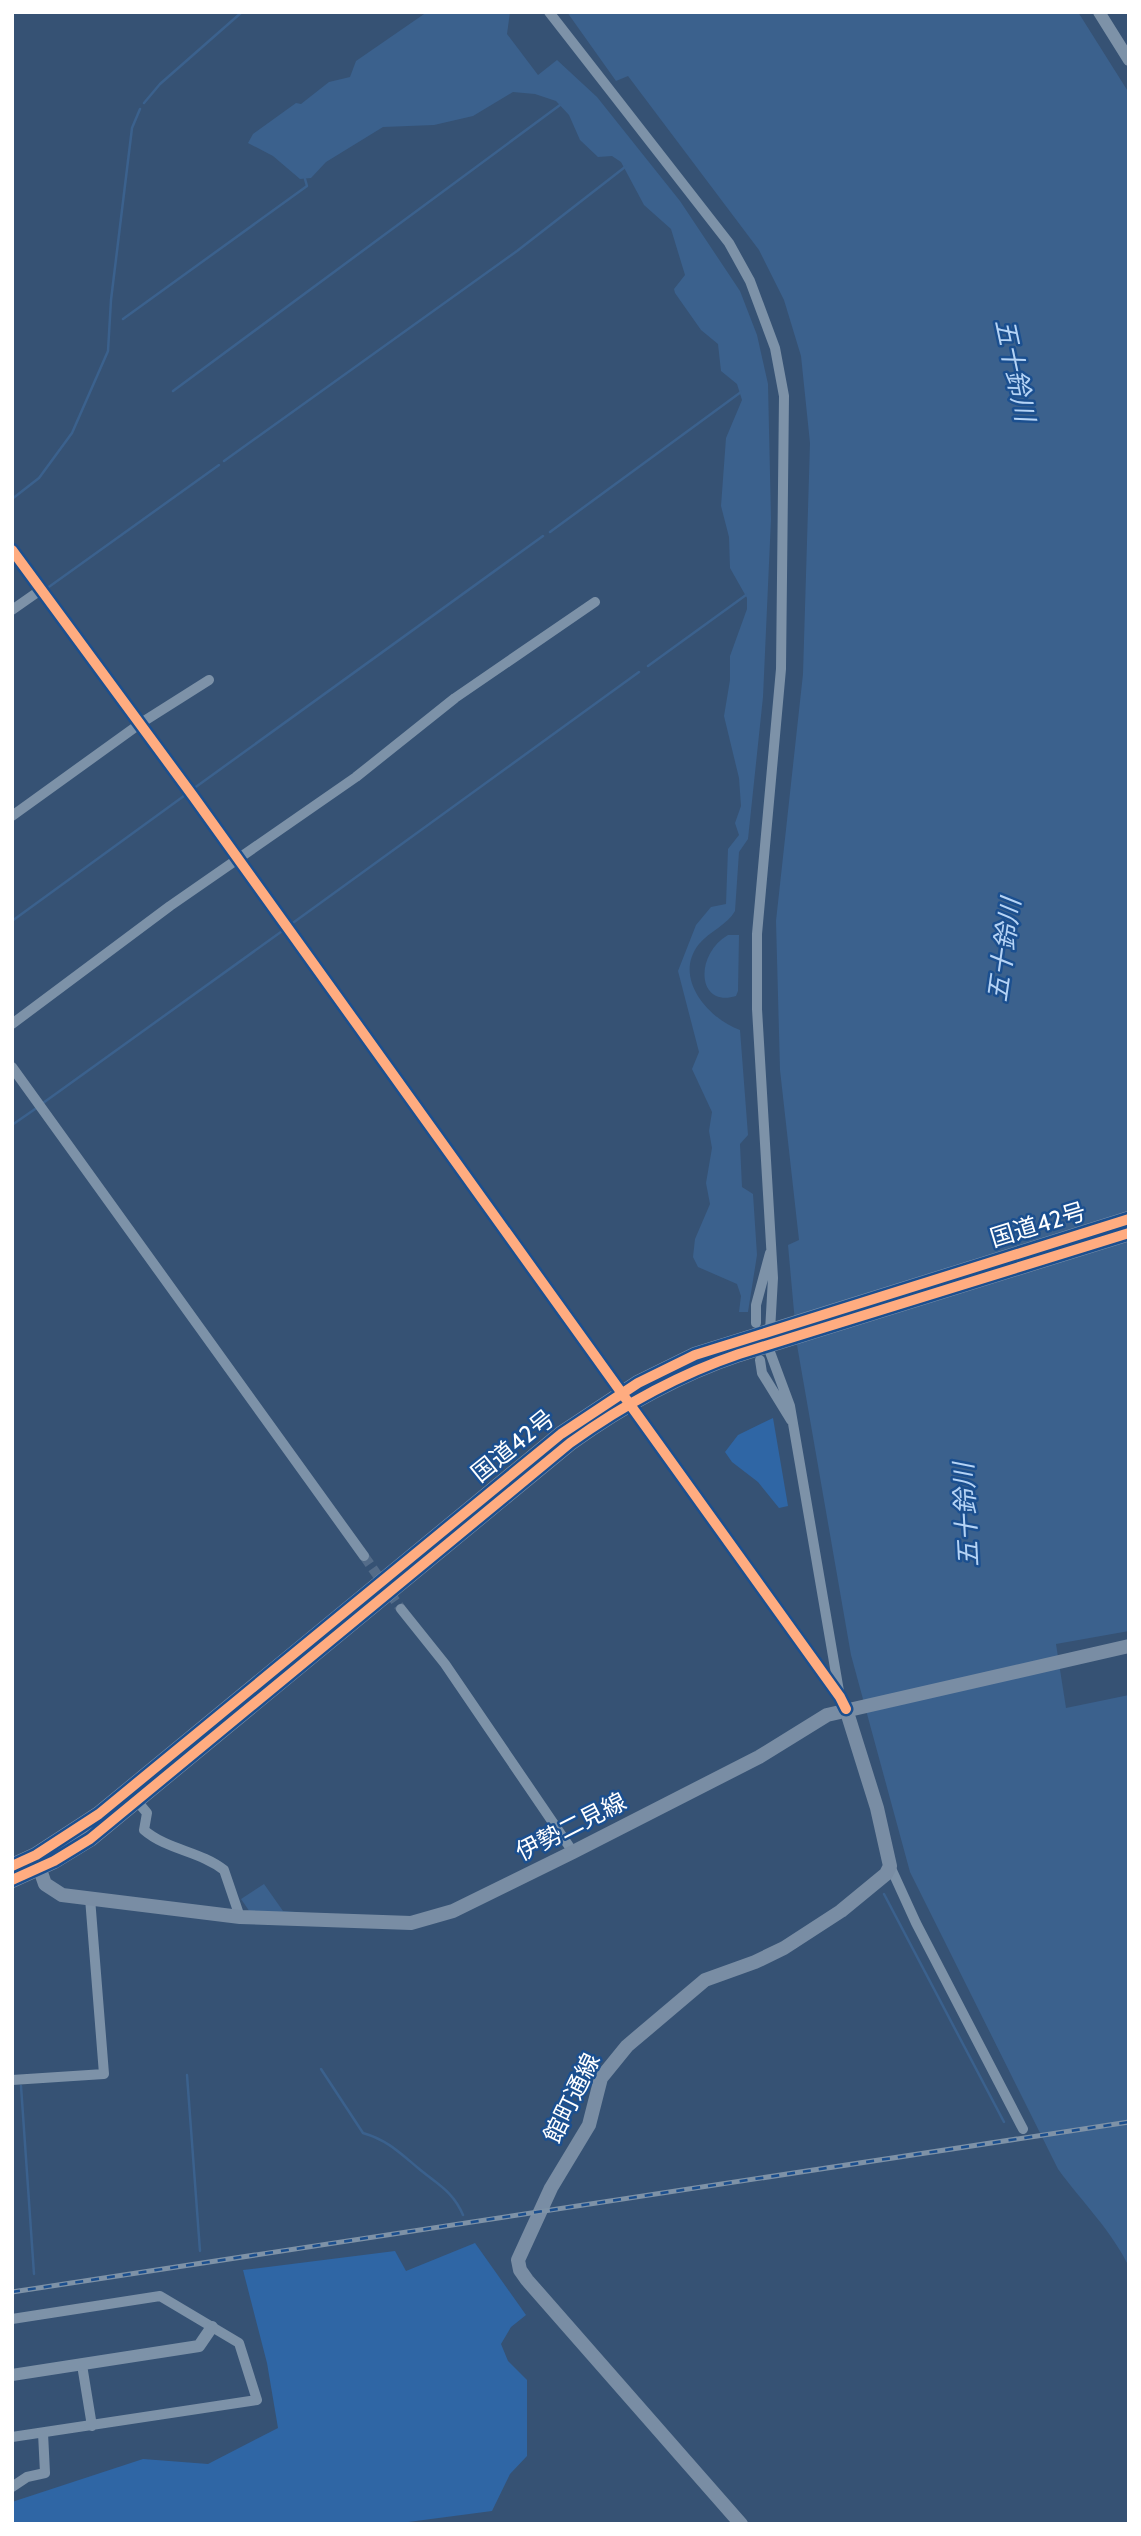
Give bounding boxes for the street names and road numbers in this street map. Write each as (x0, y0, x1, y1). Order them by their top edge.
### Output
street label: 国道42号 (987, 1196, 1089, 1253)
street label: 国道42号 (465, 1403, 560, 1488)
street label: 伊勢二見線 (511, 1786, 631, 1867)
street label: 館町通線 (537, 2048, 606, 2147)

